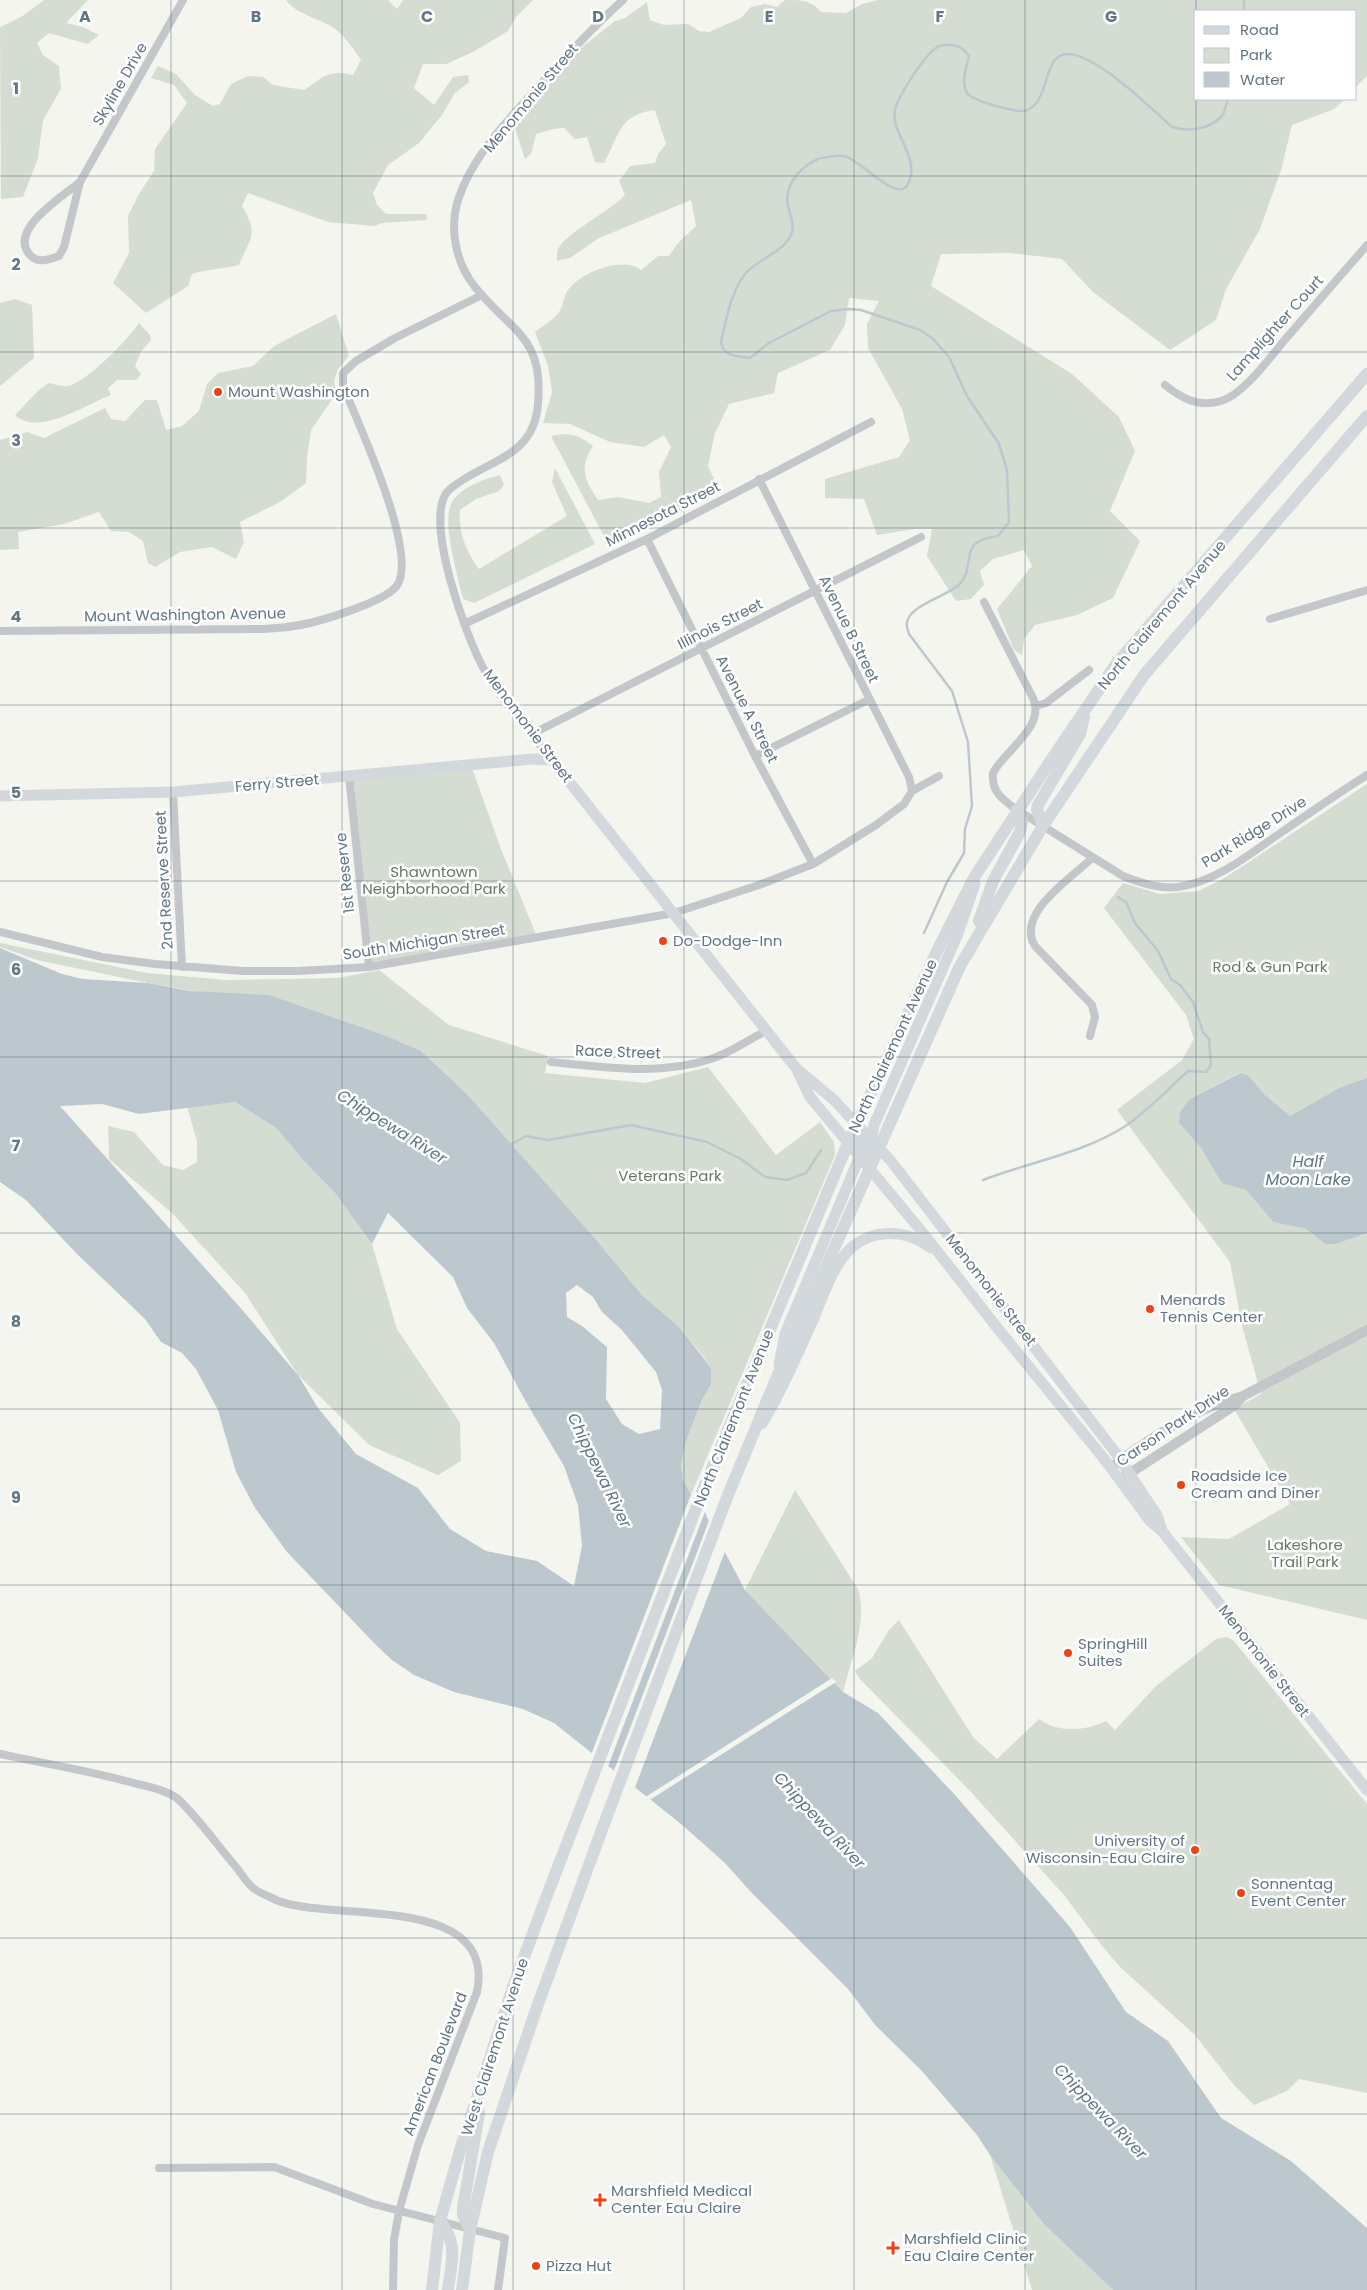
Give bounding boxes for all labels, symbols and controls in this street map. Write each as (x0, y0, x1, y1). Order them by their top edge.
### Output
text: A (79, 5, 91, 28)
text: B (251, 5, 261, 28)
text: C (421, 5, 433, 28)
text: D (592, 5, 604, 28)
text: E (765, 5, 773, 28)
text: F (936, 5, 945, 28)
text: G (1105, 5, 1117, 28)
legend (1194, 10, 1357, 100)
text: Road (1240, 19, 1279, 40)
street label: Skyline Drive (87, 38, 152, 129)
street label: Menomonie Street (479, 38, 583, 157)
text: Park (1240, 44, 1272, 65)
text: Water (1240, 69, 1286, 90)
text: 1 (13, 77, 19, 100)
text: 2 (11, 253, 21, 276)
street label: Lamplighter Court (1221, 270, 1328, 385)
place label: Mount Washington (228, 381, 369, 402)
marker: Mount Washington (212, 386, 224, 398)
text: 3 (11, 429, 21, 452)
street label: Minnesota Street (602, 476, 724, 552)
street label: North Clairemont Avenue (1093, 535, 1230, 694)
street label: Avenue B Street (814, 571, 885, 686)
street label: Illinois Street (673, 593, 766, 654)
street label: Mount Washington Avenue (84, 602, 286, 627)
text: 4 (11, 605, 22, 628)
street label: Avenue A Street (711, 651, 784, 766)
street label: Menomonie Street (479, 665, 578, 787)
street label: Ferry Street (234, 768, 320, 797)
text: 5 (11, 781, 21, 804)
street label: Park Ridge Drive (1197, 791, 1310, 872)
street label: 2nd Reserve Street (149, 810, 178, 950)
street label: 1st Reserve (330, 832, 359, 914)
park label: Shawntown Neighborhood Park (362, 861, 506, 899)
street label: South Michigan Street (341, 918, 507, 965)
place label: Do-Dodge-Inn (673, 930, 782, 951)
marker: Do-Dodge-Inn (657, 935, 669, 947)
street label: North Clairemont Avenue (843, 956, 942, 1136)
park label: Rod & Gun Park (1213, 956, 1328, 977)
text: 6 (11, 958, 21, 981)
street label: Race Street (575, 1040, 661, 1063)
water label: Chippewa River (333, 1083, 452, 1170)
text: 7 (12, 1134, 21, 1157)
water label: Half Moon Lake (1265, 1150, 1351, 1191)
park label: Veterans Park (618, 1165, 722, 1186)
street label: Menomonie Street (941, 1229, 1042, 1350)
place label: Menards Tennis Center (1160, 1289, 1263, 1327)
marker: Menards Tennis Center (1144, 1303, 1156, 1315)
text: 8 (11, 1310, 21, 1333)
street label: North Clairemont Avenue (688, 1326, 779, 1509)
street label: Carson Park Drive (1112, 1380, 1233, 1471)
water label: Chippewa River (562, 1409, 638, 1533)
place label: Roadside Ice Cream and Diner (1191, 1465, 1320, 1503)
marker: Roadside Ice Cream and Diner (1175, 1479, 1187, 1491)
text: 9 (11, 1486, 21, 1509)
park label: Lakeshore Trail Park (1267, 1534, 1343, 1572)
street label: Menomonie Street (1214, 1600, 1315, 1721)
place label: SpringHill Suites (1078, 1633, 1147, 1671)
marker: SpringHill Suites (1062, 1647, 1074, 1659)
water label: Chippewa River (768, 1767, 871, 1875)
place label: University of Wisconsin-Eau Claire (1026, 1830, 1185, 1868)
marker: University of Wisconsin-Eau Claire (1189, 1844, 1201, 1856)
place label: Sonnentag Event Center (1251, 1873, 1347, 1911)
marker: Sonnentag Event Center (1235, 1887, 1247, 1899)
street label: West Clairemont Avenue (456, 1955, 533, 2138)
street label: American Boulevard (397, 1989, 472, 2139)
water label: Chippewa River (1049, 2058, 1153, 2165)
place label: Marshfield Medical Center Eau Claire (611, 2180, 752, 2218)
marker: Marshfield Medical Center Eau Claire (593, 2193, 607, 2207)
place label: Marshfield Clinic Eau Claire Center (904, 2228, 1035, 2266)
marker: Marshfield Clinic Eau Claire Center (886, 2241, 900, 2255)
place label: Pizza Hut (546, 2255, 612, 2276)
marker: Pizza Hut (530, 2260, 542, 2272)

